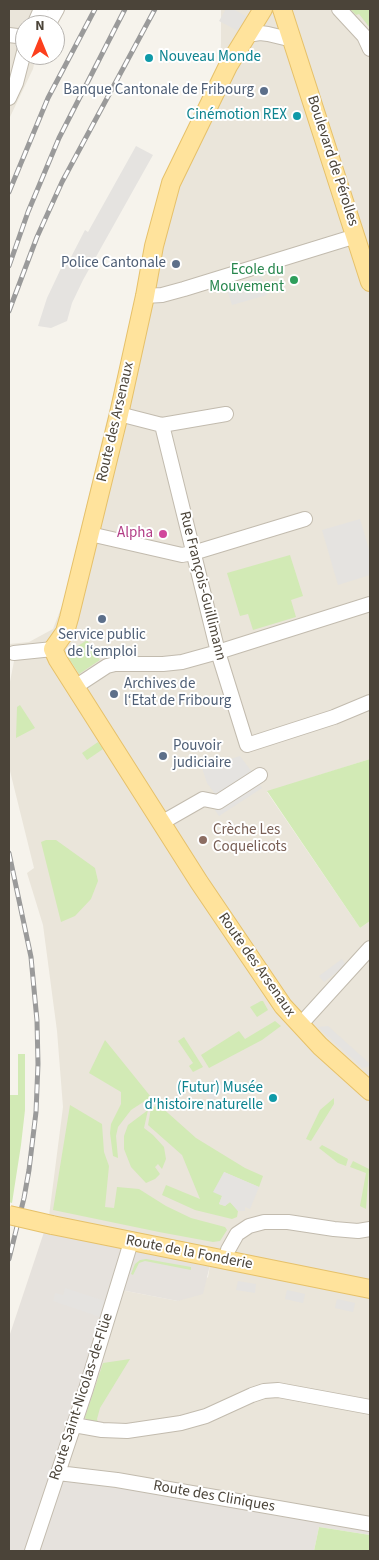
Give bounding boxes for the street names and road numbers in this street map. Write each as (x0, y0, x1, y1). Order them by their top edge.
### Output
street label: Boulevard de Pérolles (302, 94, 362, 228)
street label: Route des Arsenaux (93, 360, 139, 484)
street label: Rue François-Guillimann (175, 510, 229, 662)
street label: Route des Arsenaux (213, 910, 299, 1020)
street label: Route de la Fonderie (124, 1232, 254, 1274)
street label: Route Saint-Nicolas-de-Flüe (46, 1311, 118, 1483)
street label: Route des Cliniques (152, 1477, 276, 1517)

